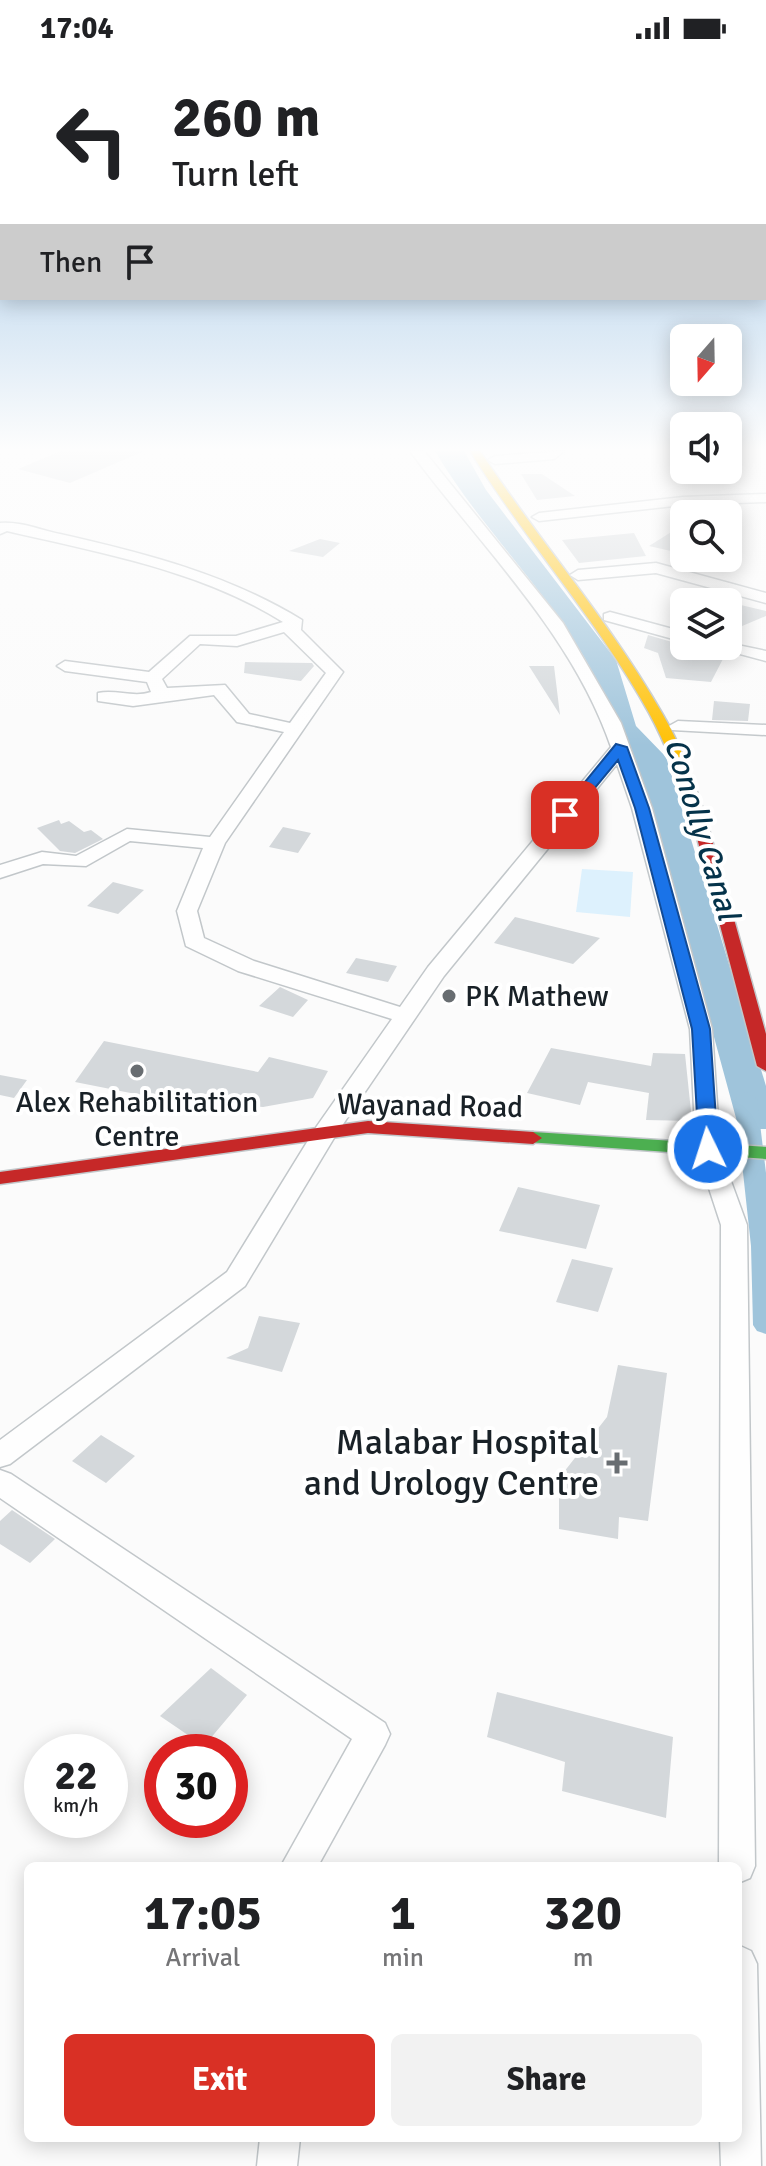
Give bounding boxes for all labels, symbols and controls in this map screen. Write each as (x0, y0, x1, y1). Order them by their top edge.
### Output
text: 17:04 (40, 10, 114, 47)
text: 260 m (172, 83, 320, 152)
icon: left (40, 88, 144, 192)
text: Turn left (172, 152, 299, 197)
icon: arrive (118, 240, 162, 284)
text: Then (40, 244, 102, 281)
north arrow (670, 324, 742, 396)
map controls (670, 324, 742, 660)
button: sound (670, 412, 742, 484)
button: search (670, 500, 742, 572)
button: layers (670, 588, 742, 660)
water label: Conolly Canal (656, 733, 749, 927)
pin (531, 781, 599, 849)
icon: arrive (543, 793, 587, 837)
place label: PK Mathew (465, 978, 609, 1015)
marker: PK Mathew (440, 987, 458, 1005)
marker: Alex Rehabilitation Centre (128, 1062, 146, 1080)
place label: Alex Rehabilitation Centre (16, 1084, 258, 1155)
street label: Wayanad Road (337, 1086, 523, 1126)
position arrow (666, 1107, 750, 1191)
place label: Malabar Hospital and Urology Centre (304, 1420, 599, 1506)
marker: Malabar Hospital and Urology Centre (606, 1452, 628, 1474)
speed limit sign: 30 (144, 1734, 248, 1838)
text: 22 (54, 1751, 98, 1801)
text: km/h (53, 1793, 99, 1818)
text: 17:05 (144, 1884, 262, 1943)
text: 1 (390, 1884, 416, 1943)
text: 320 (544, 1884, 622, 1943)
text: Arrival (166, 1942, 240, 1974)
text: min (382, 1942, 424, 1974)
text: m (573, 1942, 593, 1974)
button: Exit (64, 2034, 375, 2126)
button: Share (391, 2034, 702, 2126)

